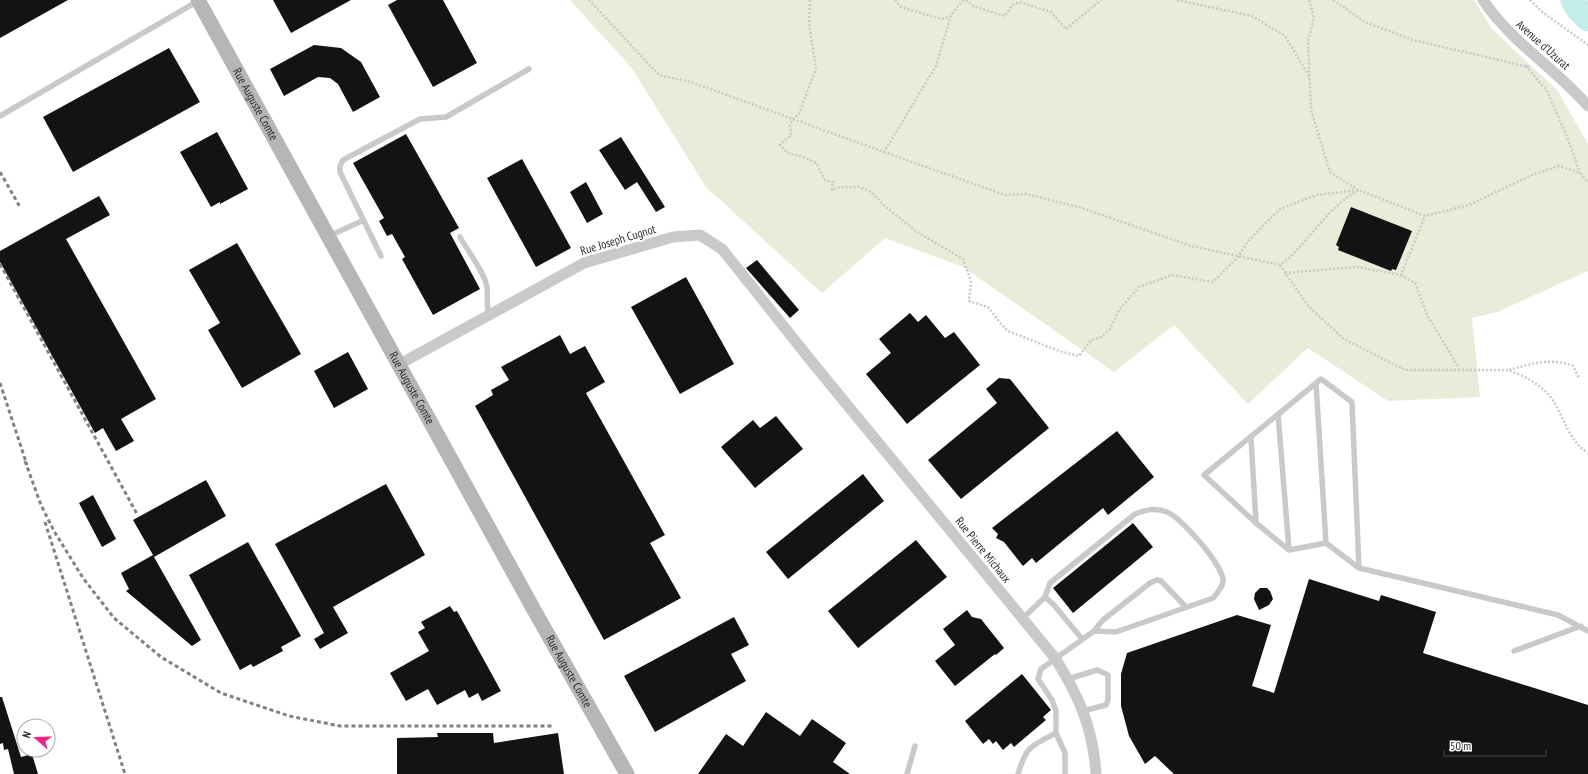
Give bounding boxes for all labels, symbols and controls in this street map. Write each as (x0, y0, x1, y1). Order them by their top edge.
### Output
street label: Avenue d'Uzurat (1513, 16, 1574, 73)
street label: Rue Auguste Comte (230, 65, 282, 143)
street label: Rue Joseph Cugnot (578, 221, 658, 258)
street label: Rue Auguste Comte (386, 349, 438, 427)
street label: Rue Pierre Michaux (952, 514, 1015, 586)
street label: Rue Auguste Comte (543, 632, 596, 710)
north arrow (16, 718, 56, 758)
text: N (19, 729, 34, 740)
scale bar (1444, 732, 1546, 758)
text: 50 m (1450, 738, 1471, 753)

